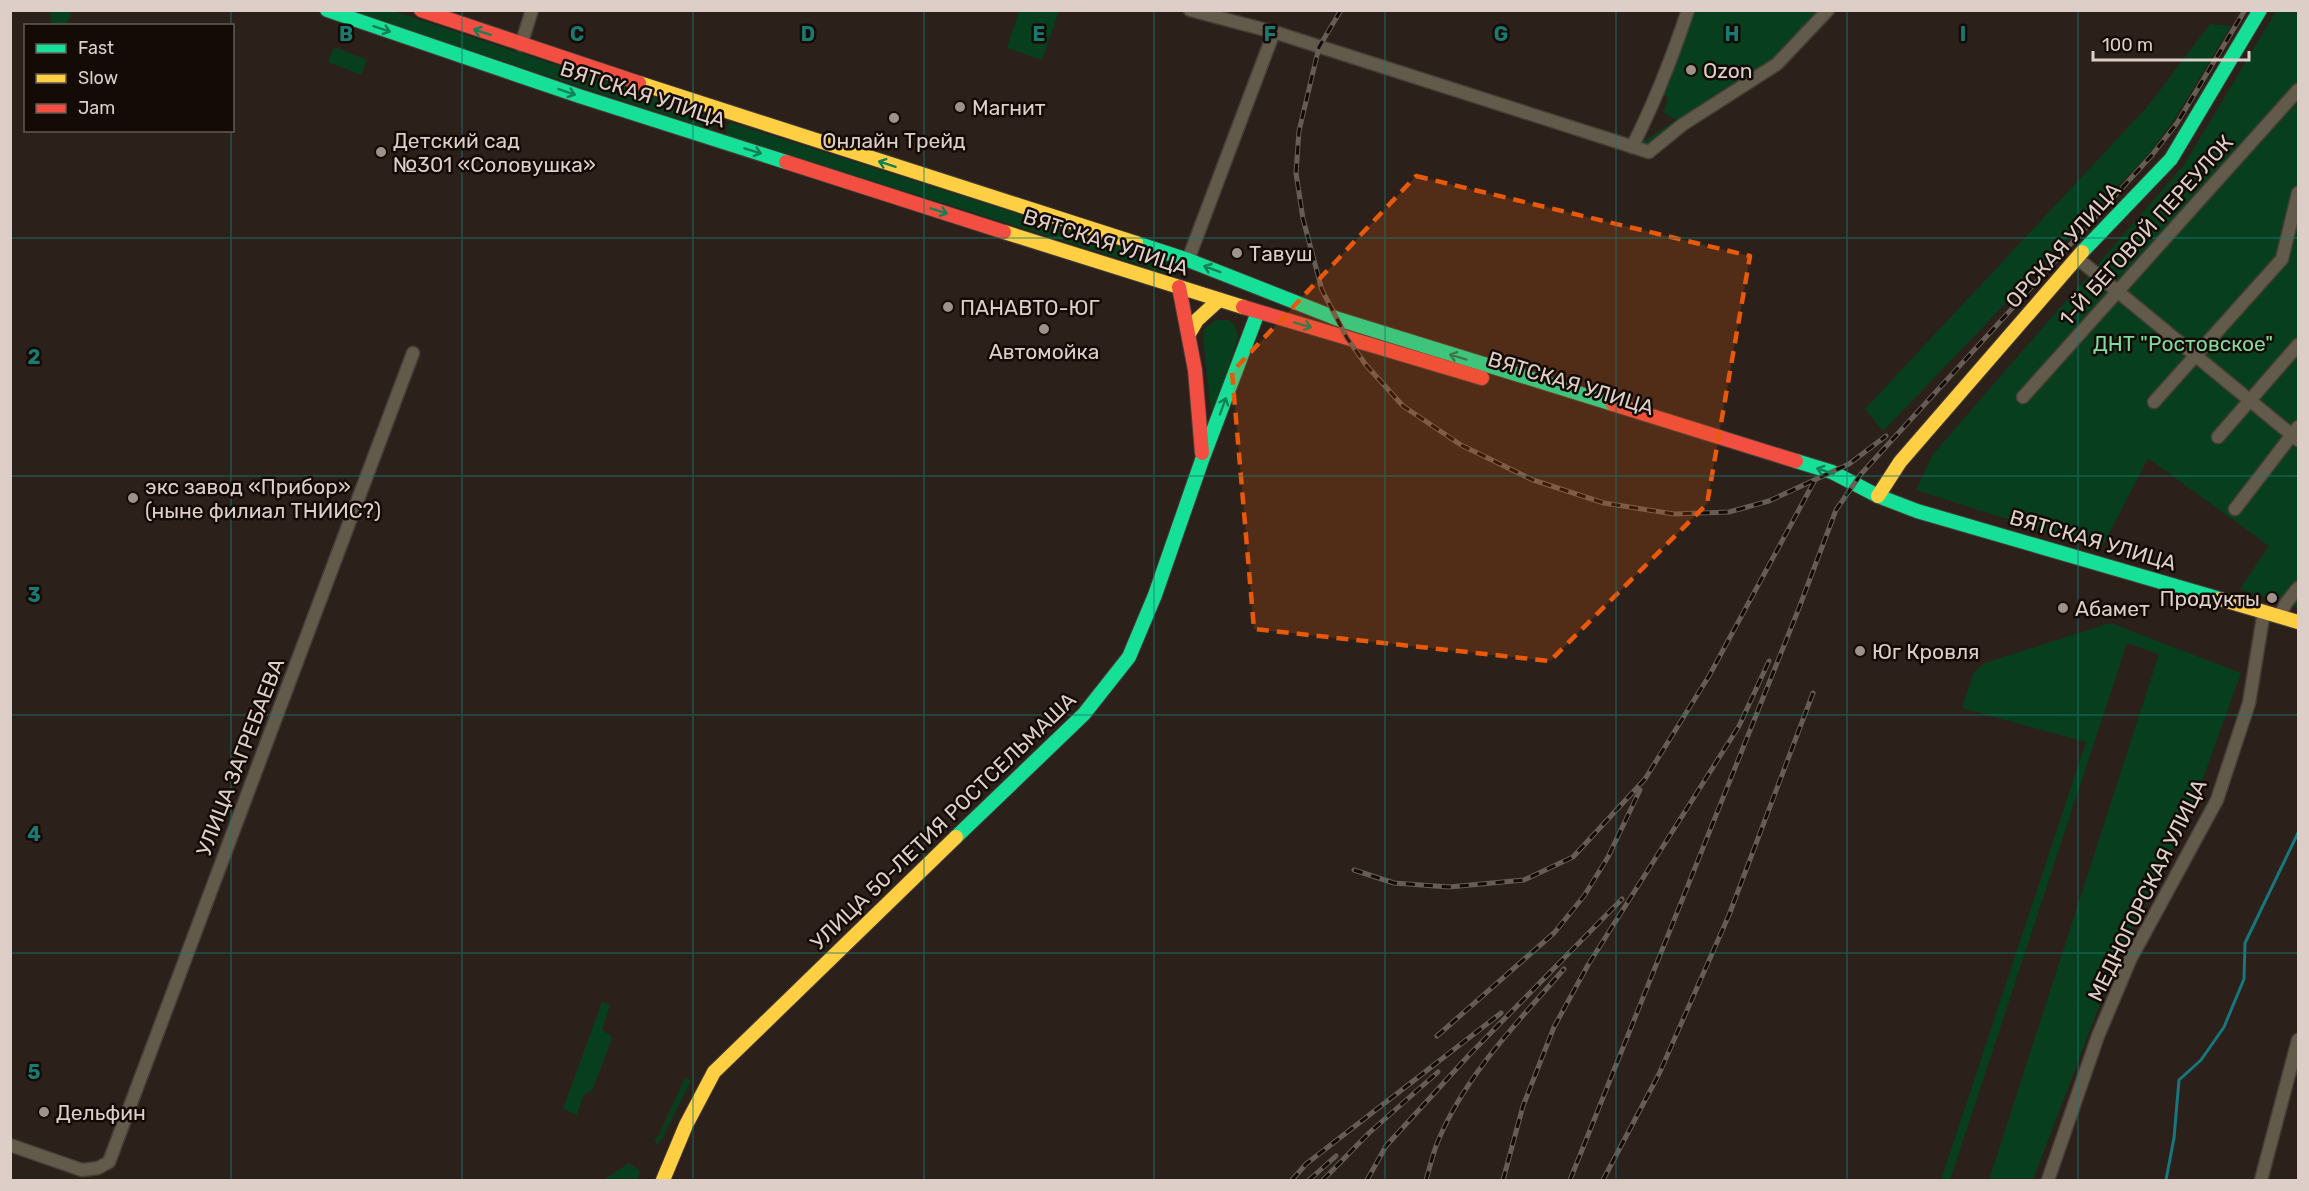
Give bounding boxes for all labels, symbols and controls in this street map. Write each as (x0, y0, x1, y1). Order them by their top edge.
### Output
text: B (339, 22, 353, 46)
text: C (570, 22, 584, 46)
text: D (801, 22, 815, 46)
text: E (1033, 22, 1045, 46)
text: F (1264, 22, 1276, 46)
text: G (1494, 22, 1508, 46)
text: H (1725, 22, 1739, 46)
text: I (1960, 22, 1966, 46)
legend (24, 24, 234, 132)
scale bar (2093, 24, 2249, 62)
one-way arrow (373, 25, 391, 36)
one-way arrow (473, 25, 492, 36)
text: 100 m (2102, 34, 2153, 56)
text: Fast (78, 37, 114, 59)
street label: ВЯТСКАЯ УЛИЦА (557, 56, 729, 132)
place label: Ozon (1703, 58, 1753, 83)
marker: Ozon (1684, 63, 1698, 77)
text: Slow (78, 67, 118, 89)
one-way arrow (557, 88, 576, 99)
place label: Магнит (972, 95, 1046, 120)
text: Jam (78, 97, 115, 119)
marker: Магнит (953, 100, 967, 114)
marker: Онлайн Трейд (887, 111, 901, 125)
place label: Детский сад №301 «Соловушка» (393, 128, 596, 177)
place label: Онлайн Трейд (822, 128, 966, 153)
street label: 1-Й БЕГОВОЙ ПЕРЕУЛОК (2054, 130, 2238, 330)
marker: Детский сад №301 «Соловушка» (374, 145, 388, 159)
one-way arrow (743, 146, 762, 157)
one-way arrow (878, 157, 897, 168)
street label: ОРСКАЯ УЛИЦА (2000, 177, 2126, 313)
street label: ВЯТСКАЯ УЛИЦА (1020, 204, 1192, 280)
one-way arrow (929, 206, 948, 217)
place label: Тавуш (1249, 241, 1313, 266)
marker: Тавуш (1230, 246, 1244, 260)
one-way arrow (1203, 263, 1222, 274)
place label: ПАНАВТО-ЮГ (960, 295, 1100, 320)
marker: ПАНАВТО-ЮГ (941, 300, 955, 314)
one-way arrow (1293, 320, 1312, 331)
marker: Автомойка (1037, 322, 1051, 336)
park label: ДНТ "Ростовское" (2093, 331, 2273, 356)
place label: Автомойка (989, 339, 1099, 364)
text: 2 (28, 345, 41, 369)
street label: ВЯТСКАЯ УЛИЦА (1485, 346, 1657, 420)
one-way arrow (1449, 351, 1468, 362)
one-way arrow (1219, 397, 1230, 415)
one-way arrow (1816, 464, 1835, 475)
place label: экс завод «Прибор» (ныне филиал ТНИИС?) (145, 474, 381, 523)
marker: экс завод «Прибор» (ныне филиал ТНИИС?) (126, 491, 140, 505)
street label: ВЯТСКАЯ УЛИЦА (2007, 504, 2179, 576)
text: 3 (27, 583, 41, 607)
place label: Продукты (2159, 586, 2260, 611)
marker: Продукты (2265, 591, 2279, 605)
place label: Абамет (2075, 596, 2150, 621)
marker: Абамет (2056, 601, 2070, 615)
place label: Юг Кровля (1872, 639, 1980, 664)
marker: Юг Кровля (1853, 644, 1867, 658)
street label: УЛИЦА ЗАГРЕБАЕВА (191, 655, 289, 859)
street label: УЛИЦА 50-ЛЕТИЯ РОСТСЕЛЬМАША (805, 687, 1081, 955)
street label: МЕДНОГОРСКАЯ УЛИЦА (2082, 775, 2212, 1005)
text: 4 (27, 822, 41, 846)
text: 5 (28, 1060, 41, 1084)
place label: Дельфин (56, 1100, 146, 1125)
marker: Дельфин (37, 1105, 51, 1119)

